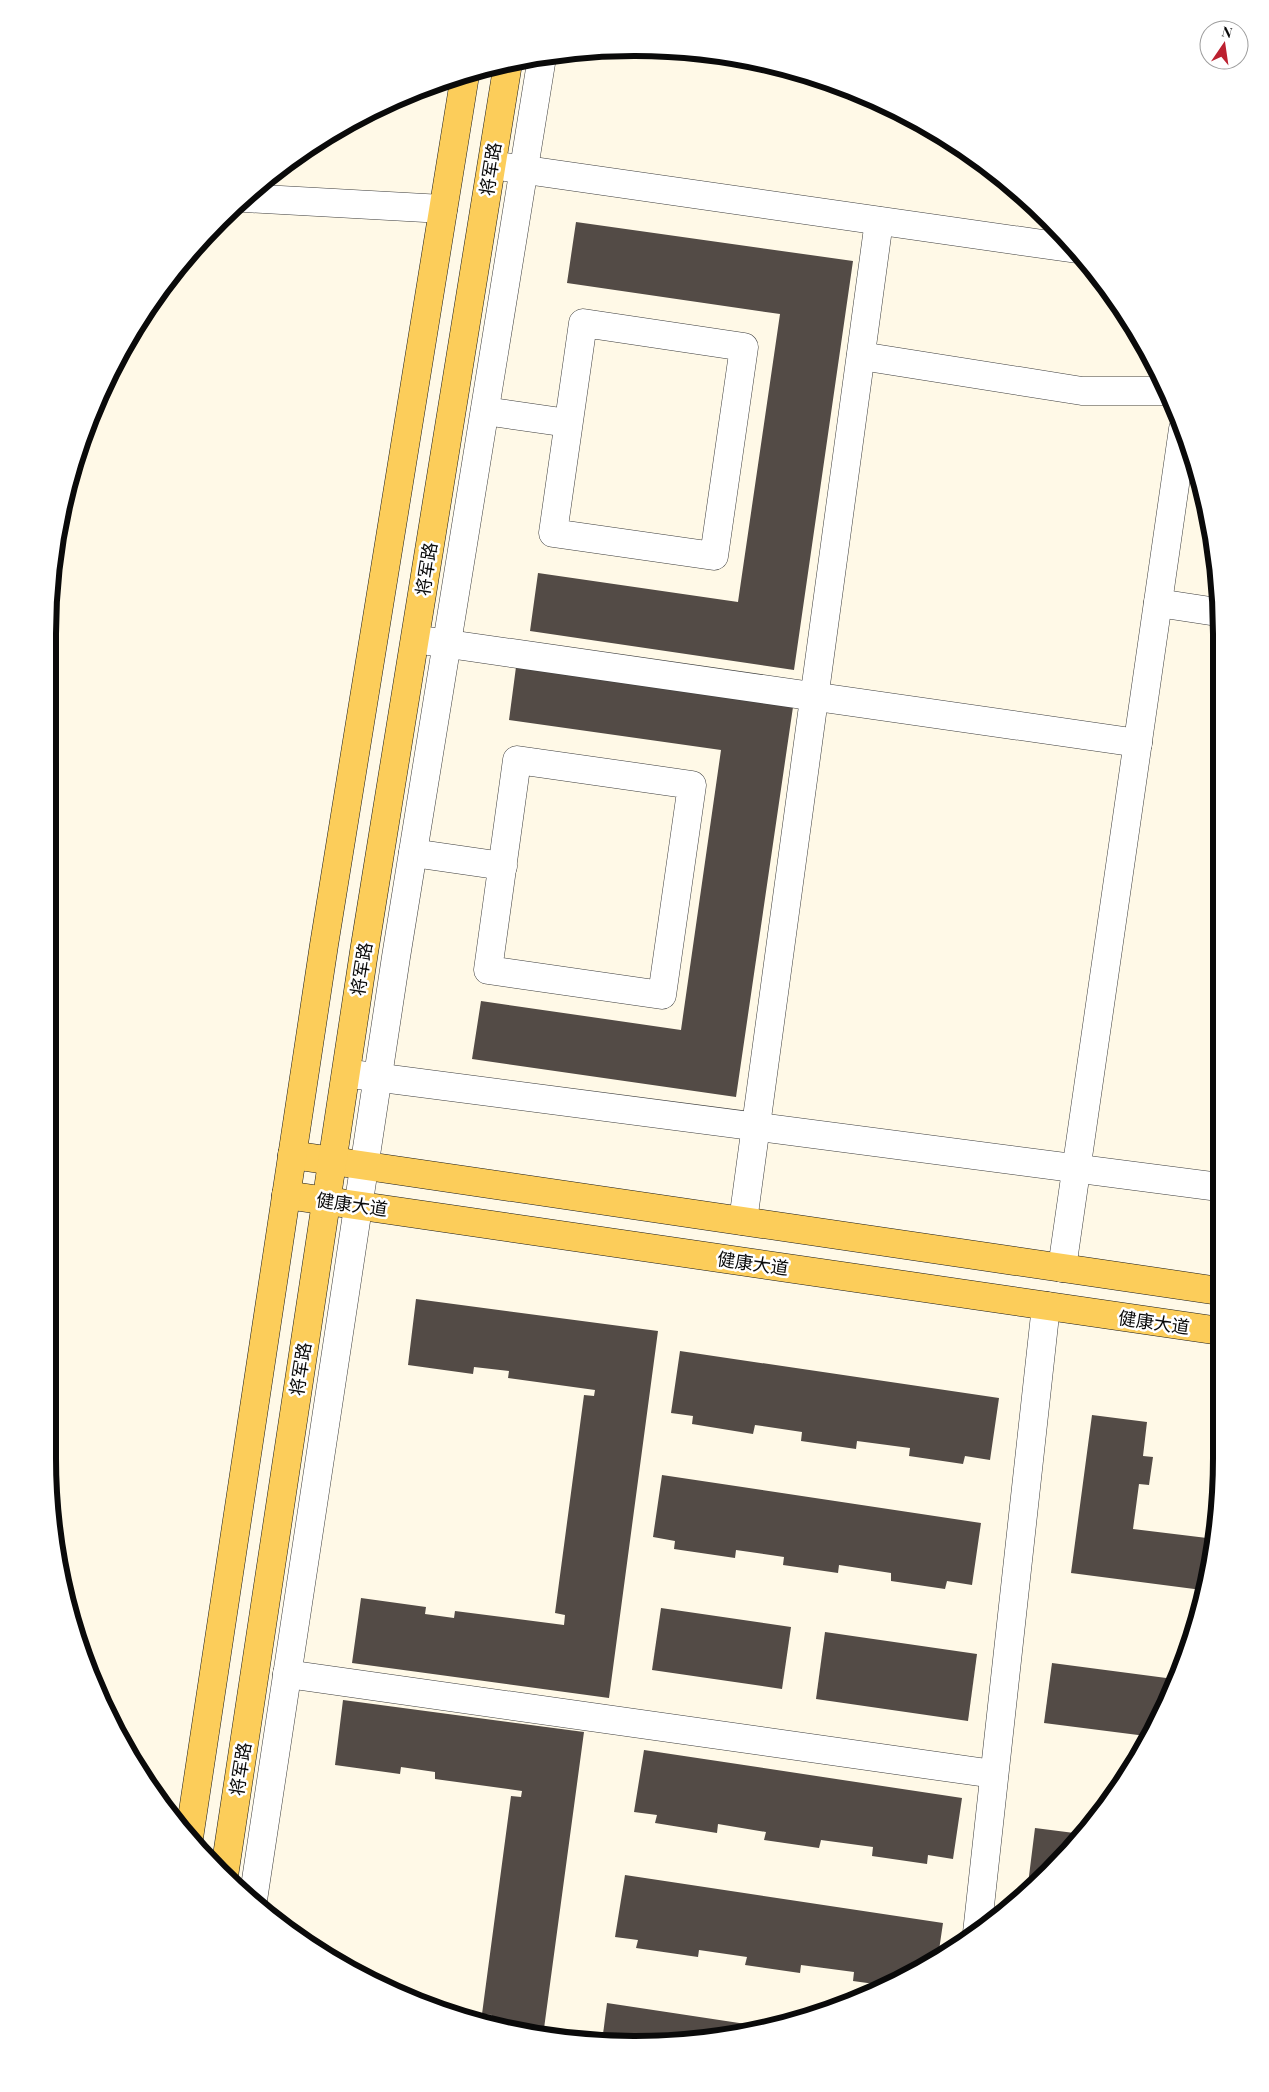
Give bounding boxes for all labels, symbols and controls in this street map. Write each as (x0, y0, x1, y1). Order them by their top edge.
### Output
north arrow (1199, 20, 1249, 70)
text: N (1220, 21, 1234, 42)
street label: 将军路 (474, 140, 506, 198)
street label: 将军路 (410, 540, 442, 598)
street label: 将军路 (345, 940, 377, 998)
street label: 健康大道 (315, 1187, 389, 1221)
street label: 健康大道 (716, 1246, 790, 1280)
street label: 健康大道 (1117, 1305, 1191, 1339)
street label: 将军路 (284, 1340, 316, 1398)
street label: 将军路 (224, 1740, 256, 1798)

